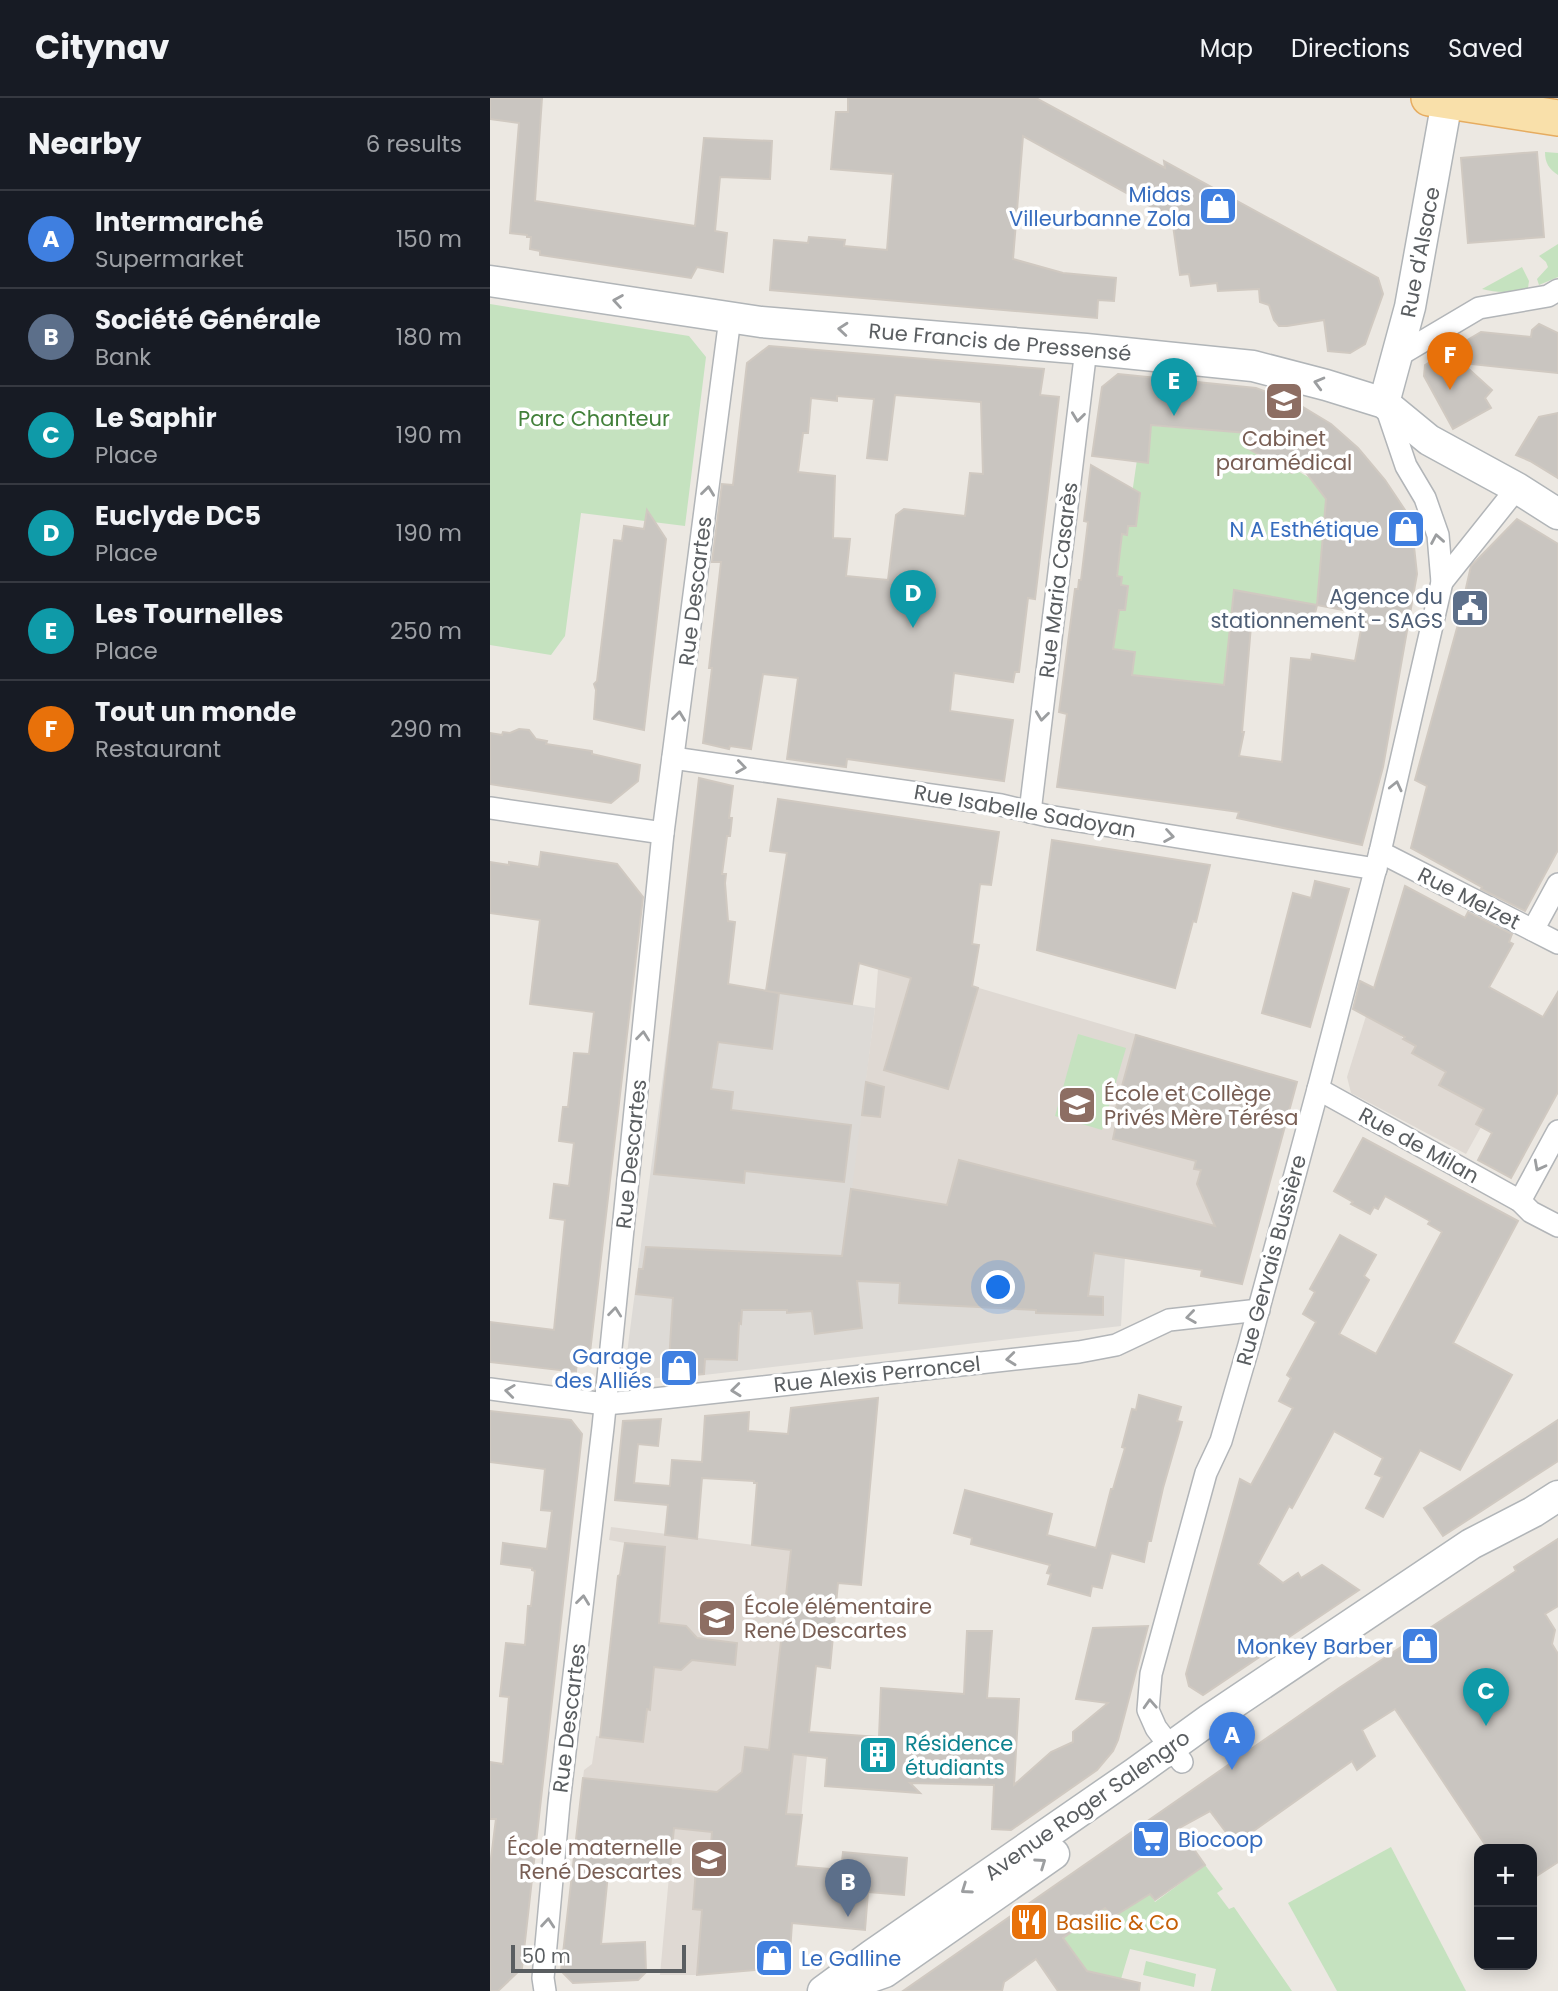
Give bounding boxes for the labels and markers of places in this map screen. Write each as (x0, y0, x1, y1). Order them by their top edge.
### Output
place label: Midas Villeurbanne Zola (1009, 180, 1191, 233)
shop icon: Midas Villeurbanne Zola (1197, 185, 1239, 227)
pin: F (1427, 332, 1473, 390)
pin: E (1151, 358, 1197, 416)
school or university icon: Cabinet paramédical (1263, 380, 1305, 422)
place label: Cabinet paramédical (1216, 424, 1352, 477)
shop icon: N A Esthétique (1385, 508, 1427, 550)
place label: N A Esthétique (1230, 515, 1379, 544)
pin: D (890, 570, 936, 628)
place label: Agence du stationnement - SAGS (1210, 582, 1443, 635)
public building icon: Agence du stationnement - SAGS (1449, 587, 1491, 629)
place label: École et Collège Privés Mère Térésa (1104, 1079, 1298, 1132)
school or university icon: École et Collège Privés Mère Térésa (1056, 1084, 1098, 1126)
place label: Garage des Alliés (555, 1342, 652, 1395)
shop icon: Garage des Alliés (658, 1347, 700, 1389)
place label: École élémentaire René Descartes (744, 1592, 932, 1645)
school or university icon: École élémentaire René Descartes (696, 1597, 738, 1639)
shop icon: Monkey Barber (1399, 1625, 1441, 1667)
place label: Monkey Barber (1237, 1632, 1393, 1661)
pin: C (1463, 1668, 1509, 1726)
pin: A (1209, 1712, 1255, 1770)
place label: Résidence étudiants (905, 1729, 1013, 1782)
building icon: Résidence étudiants (857, 1734, 899, 1776)
supermarket icon: Biocoop (1130, 1818, 1172, 1860)
place label: Biocoop (1178, 1825, 1263, 1854)
place label: École maternelle René Descartes (507, 1833, 682, 1886)
school or university icon: École maternelle René Descartes (688, 1838, 730, 1880)
pin: B (825, 1859, 871, 1917)
restaurant icon: Basilic & Co (1008, 1901, 1050, 1943)
place label: Basilic & Co (1056, 1908, 1179, 1937)
shop icon: Le Galline (753, 1937, 795, 1979)
place label: Le Galline (801, 1944, 901, 1973)

